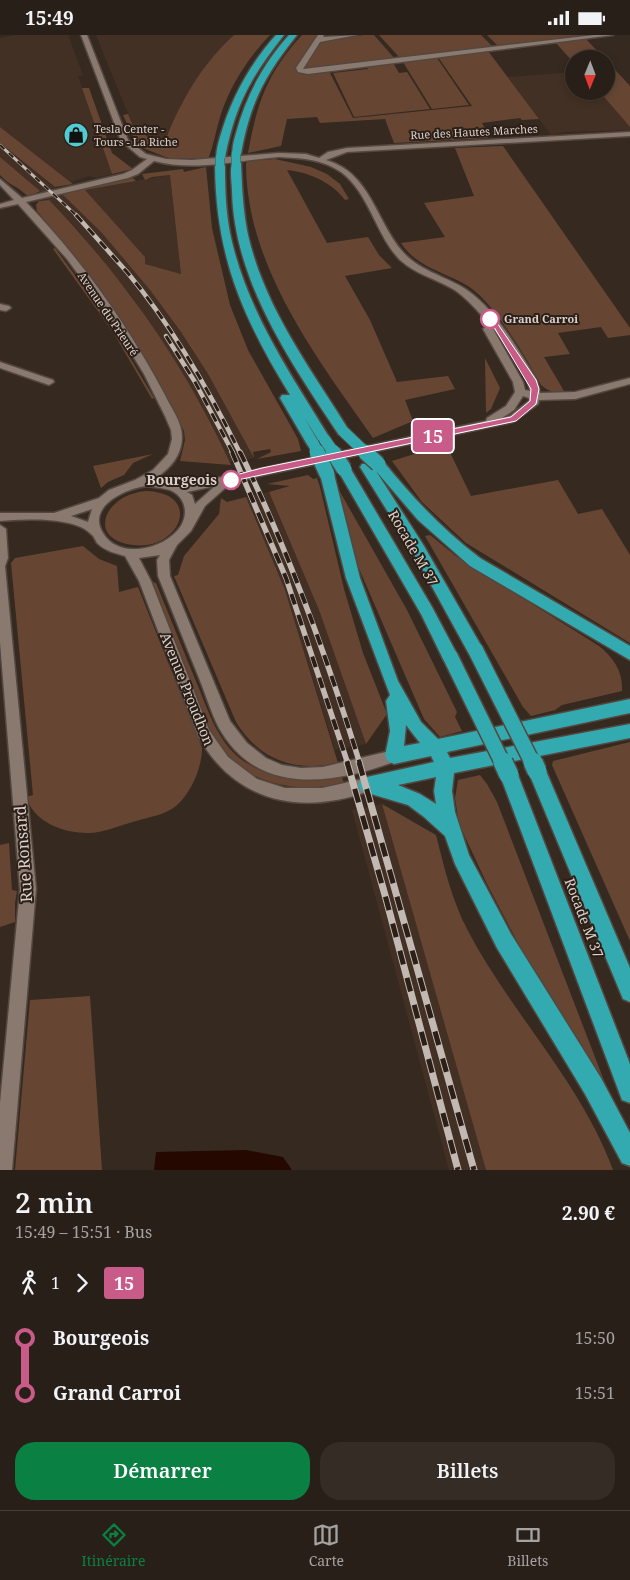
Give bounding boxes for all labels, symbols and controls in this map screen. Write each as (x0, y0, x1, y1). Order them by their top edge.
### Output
text: 15:49 (25, 5, 74, 31)
north arrow (565, 50, 615, 100)
map controls (565, 50, 615, 100)
place label: Tesla Center - Tours - La Riche (94, 121, 178, 149)
street label: Rue des Hautes Marches (410, 121, 538, 142)
shop icon: Tesla Center - Tours - La Riche (63, 122, 89, 148)
street label: Avenue du Prieuré (75, 269, 142, 359)
marker: Grand Carroi (480, 309, 500, 329)
place label: Grand Carroi (504, 311, 578, 326)
line badge: 15 (410, 420, 456, 452)
text: 15 (423, 424, 443, 448)
place label: Bourgeois (146, 470, 217, 489)
marker: Bourgeois (221, 470, 241, 490)
street label: Rocade M 37 (384, 507, 443, 589)
street label: Avenue Proudhon (156, 629, 219, 748)
street label: Rue Ronsard (9, 805, 37, 903)
street label: Rocade M 37 (561, 875, 608, 961)
text: 2 min (15, 1183, 93, 1221)
text: 2.90 € (562, 1200, 615, 1226)
text: 15:49 – 15:51 · Bus (15, 1221, 152, 1243)
icon: walk (15, 1269, 43, 1297)
icon: forward (68, 1269, 96, 1297)
text: 15 (114, 1271, 134, 1295)
text: 1 (51, 1272, 60, 1294)
text: Bourgeois (53, 1325, 149, 1351)
text: 15:50 (575, 1327, 615, 1349)
text: Grand Carroi (53, 1380, 181, 1406)
text: 15:51 (575, 1382, 615, 1404)
button: Démarrer (15, 1442, 310, 1500)
button: Billets (320, 1442, 615, 1500)
tab: Itinéraire (82, 1521, 145, 1570)
tab: Carte (309, 1521, 344, 1570)
tab: Billets (507, 1521, 548, 1570)

